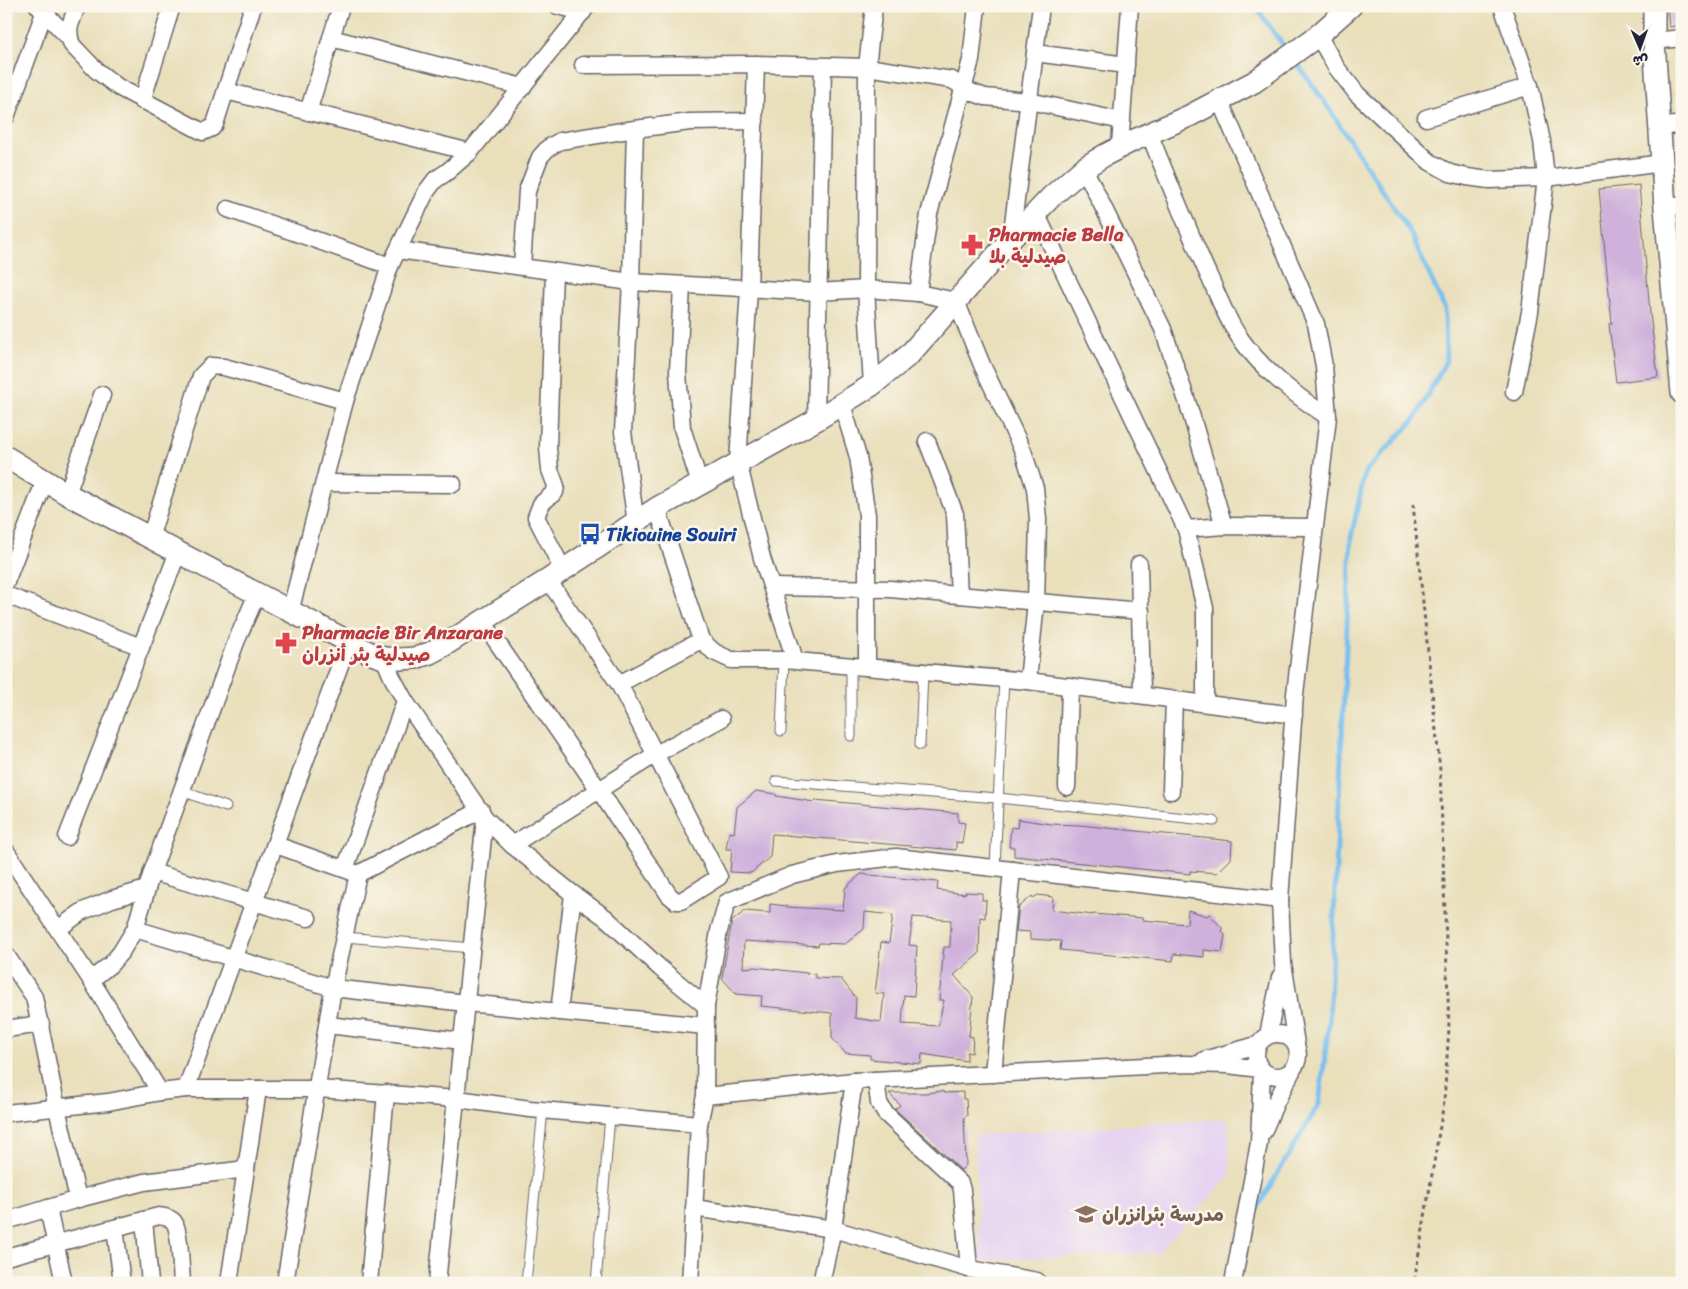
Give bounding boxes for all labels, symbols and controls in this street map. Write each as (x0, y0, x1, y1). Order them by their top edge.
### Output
north arrow (1616, 22, 1666, 72)
text: ش (1632, 48, 1649, 73)
place label: Pharmacie Bella صيدلية بلا (989, 218, 1124, 273)
pharmacy icon: Pharmacie Bella صيدلية بلا (959, 232, 985, 258)
place label: Tikiouine Souiri (606, 518, 738, 551)
bus stop icon: Tikiouine Souiri (577, 521, 603, 547)
place label: Pharmacie Bir Anzarane صيدلية بئر أنزران (302, 616, 503, 671)
pharmacy icon: Pharmacie Bir Anzarane صيدلية بئر أنزران (273, 630, 299, 656)
place label: مدرسة بئرانزران (1102, 1198, 1224, 1231)
school or university icon: مدرسة بئرانزران (1073, 1201, 1099, 1227)

